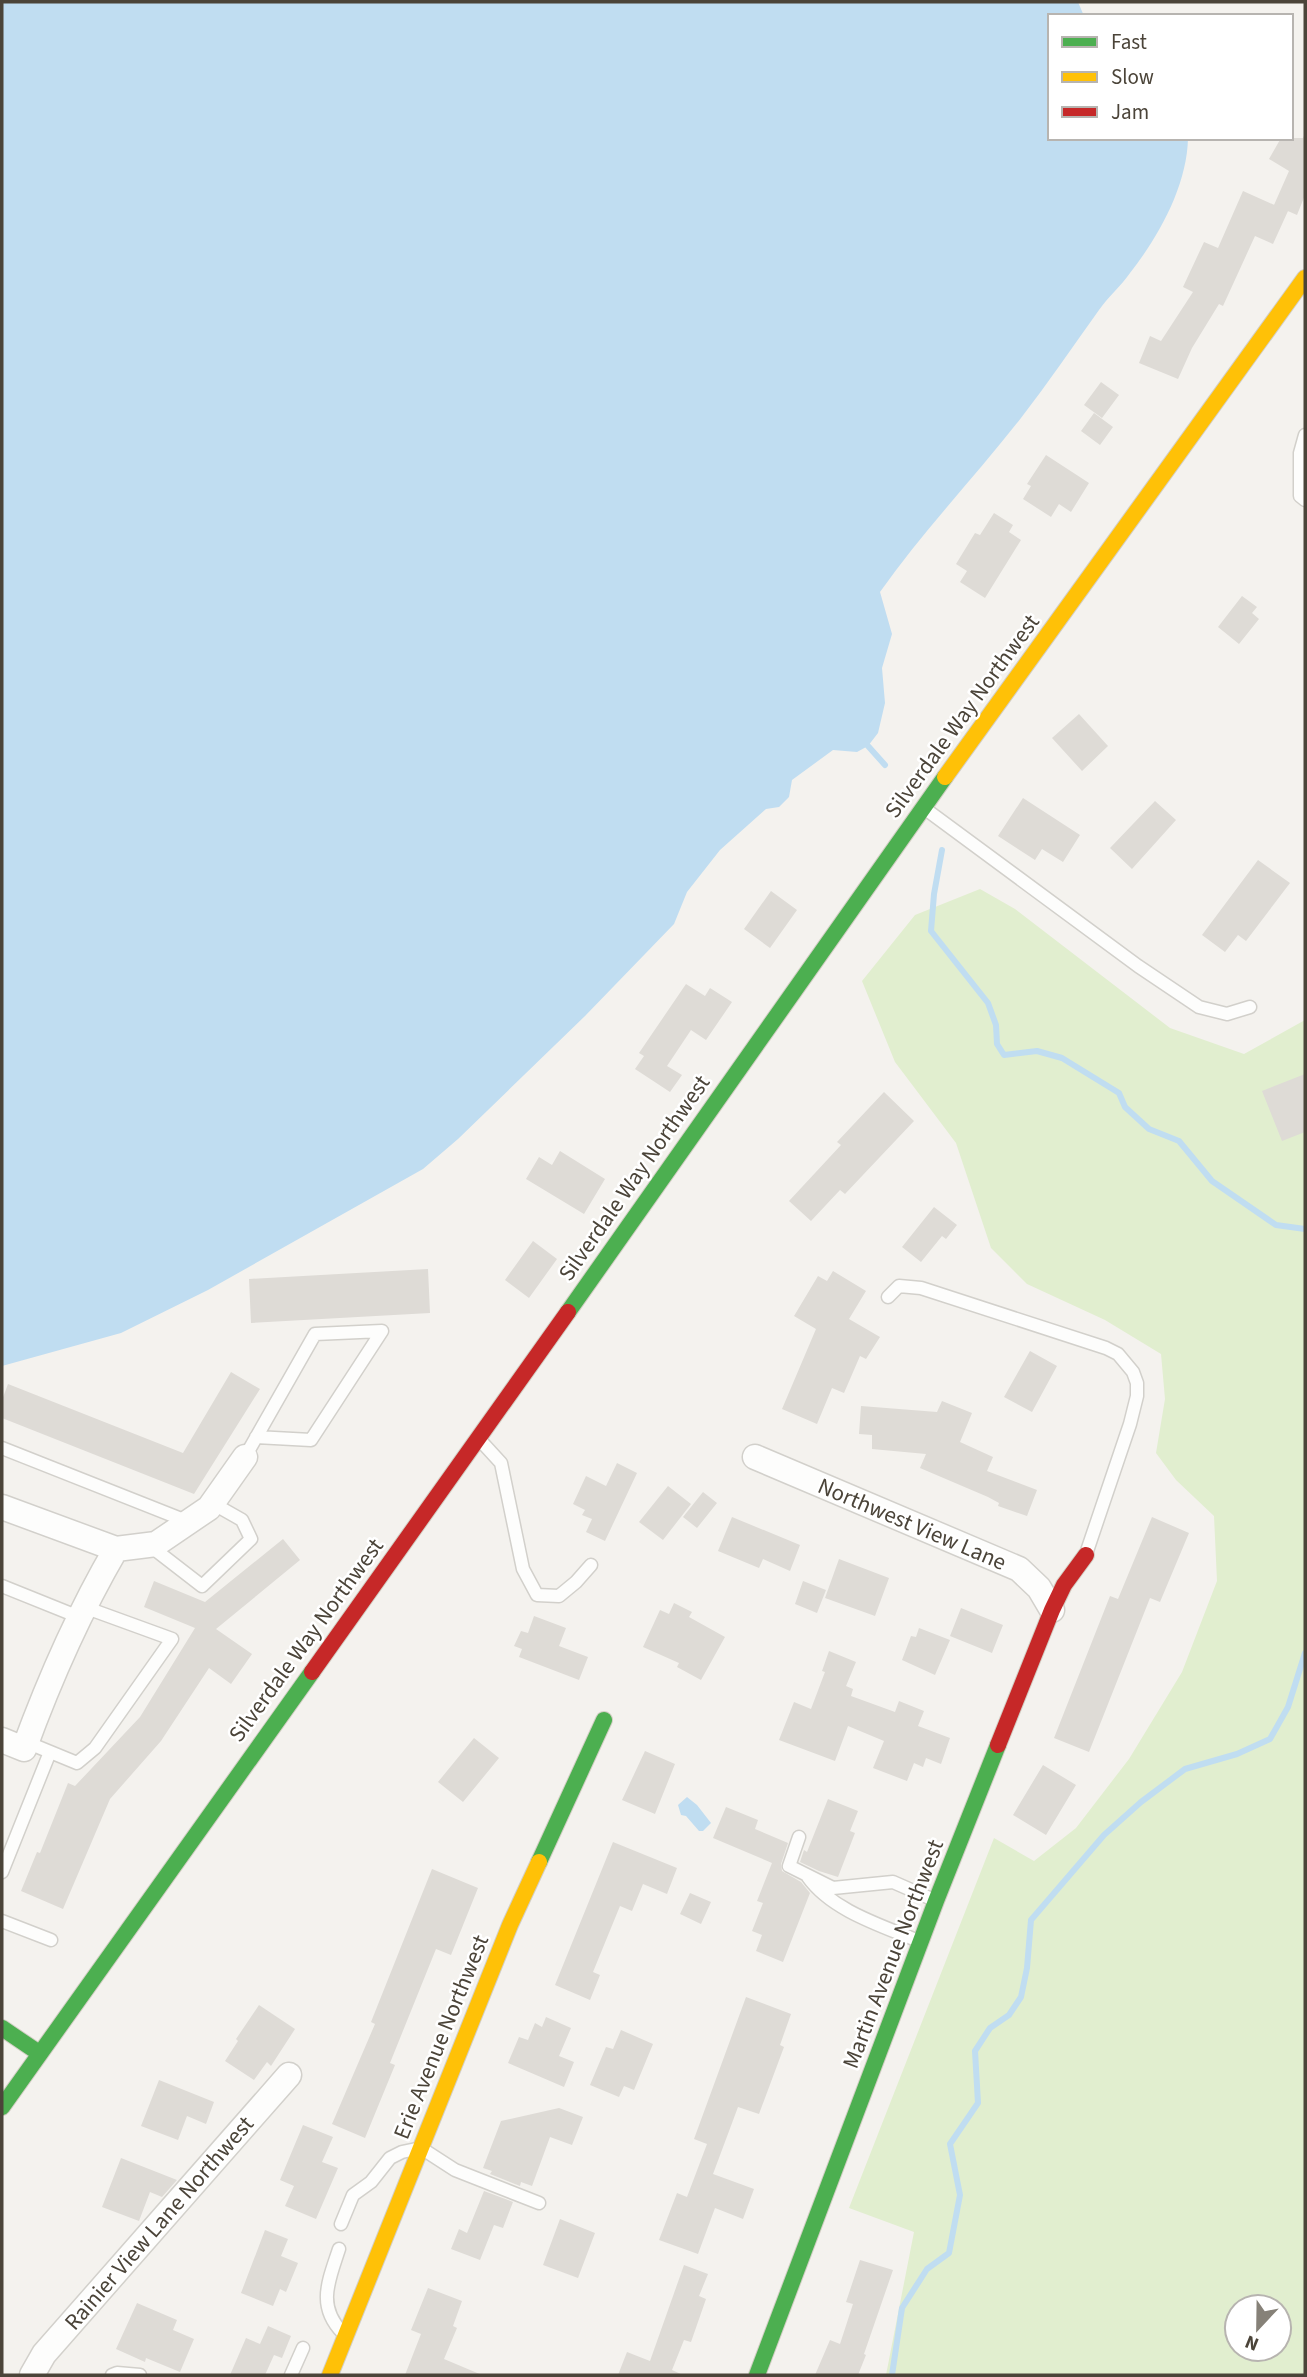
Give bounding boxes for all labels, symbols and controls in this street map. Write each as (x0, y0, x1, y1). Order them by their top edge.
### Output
legend (1048, 14, 1293, 140)
text: Fast (1111, 27, 1147, 57)
text: Slow (1111, 62, 1154, 92)
text: Jam (1111, 97, 1149, 127)
street label: Silverdale Way Northwest (877, 607, 1047, 825)
street label: Silverdale Way Northwest (550, 1068, 718, 1288)
street label: Northwest View Lane (813, 1469, 1011, 1579)
street label: Silverdale Way Northwest (221, 1531, 391, 1749)
street label: Martin Avenue Northwest (834, 1835, 952, 2073)
street label: Erie Avenue Northwest (385, 1930, 497, 2144)
street label: Rainier View Lane Northwest (57, 2108, 262, 2337)
north arrow (1223, 2293, 1293, 2363)
text: N (1241, 2327, 1263, 2357)

